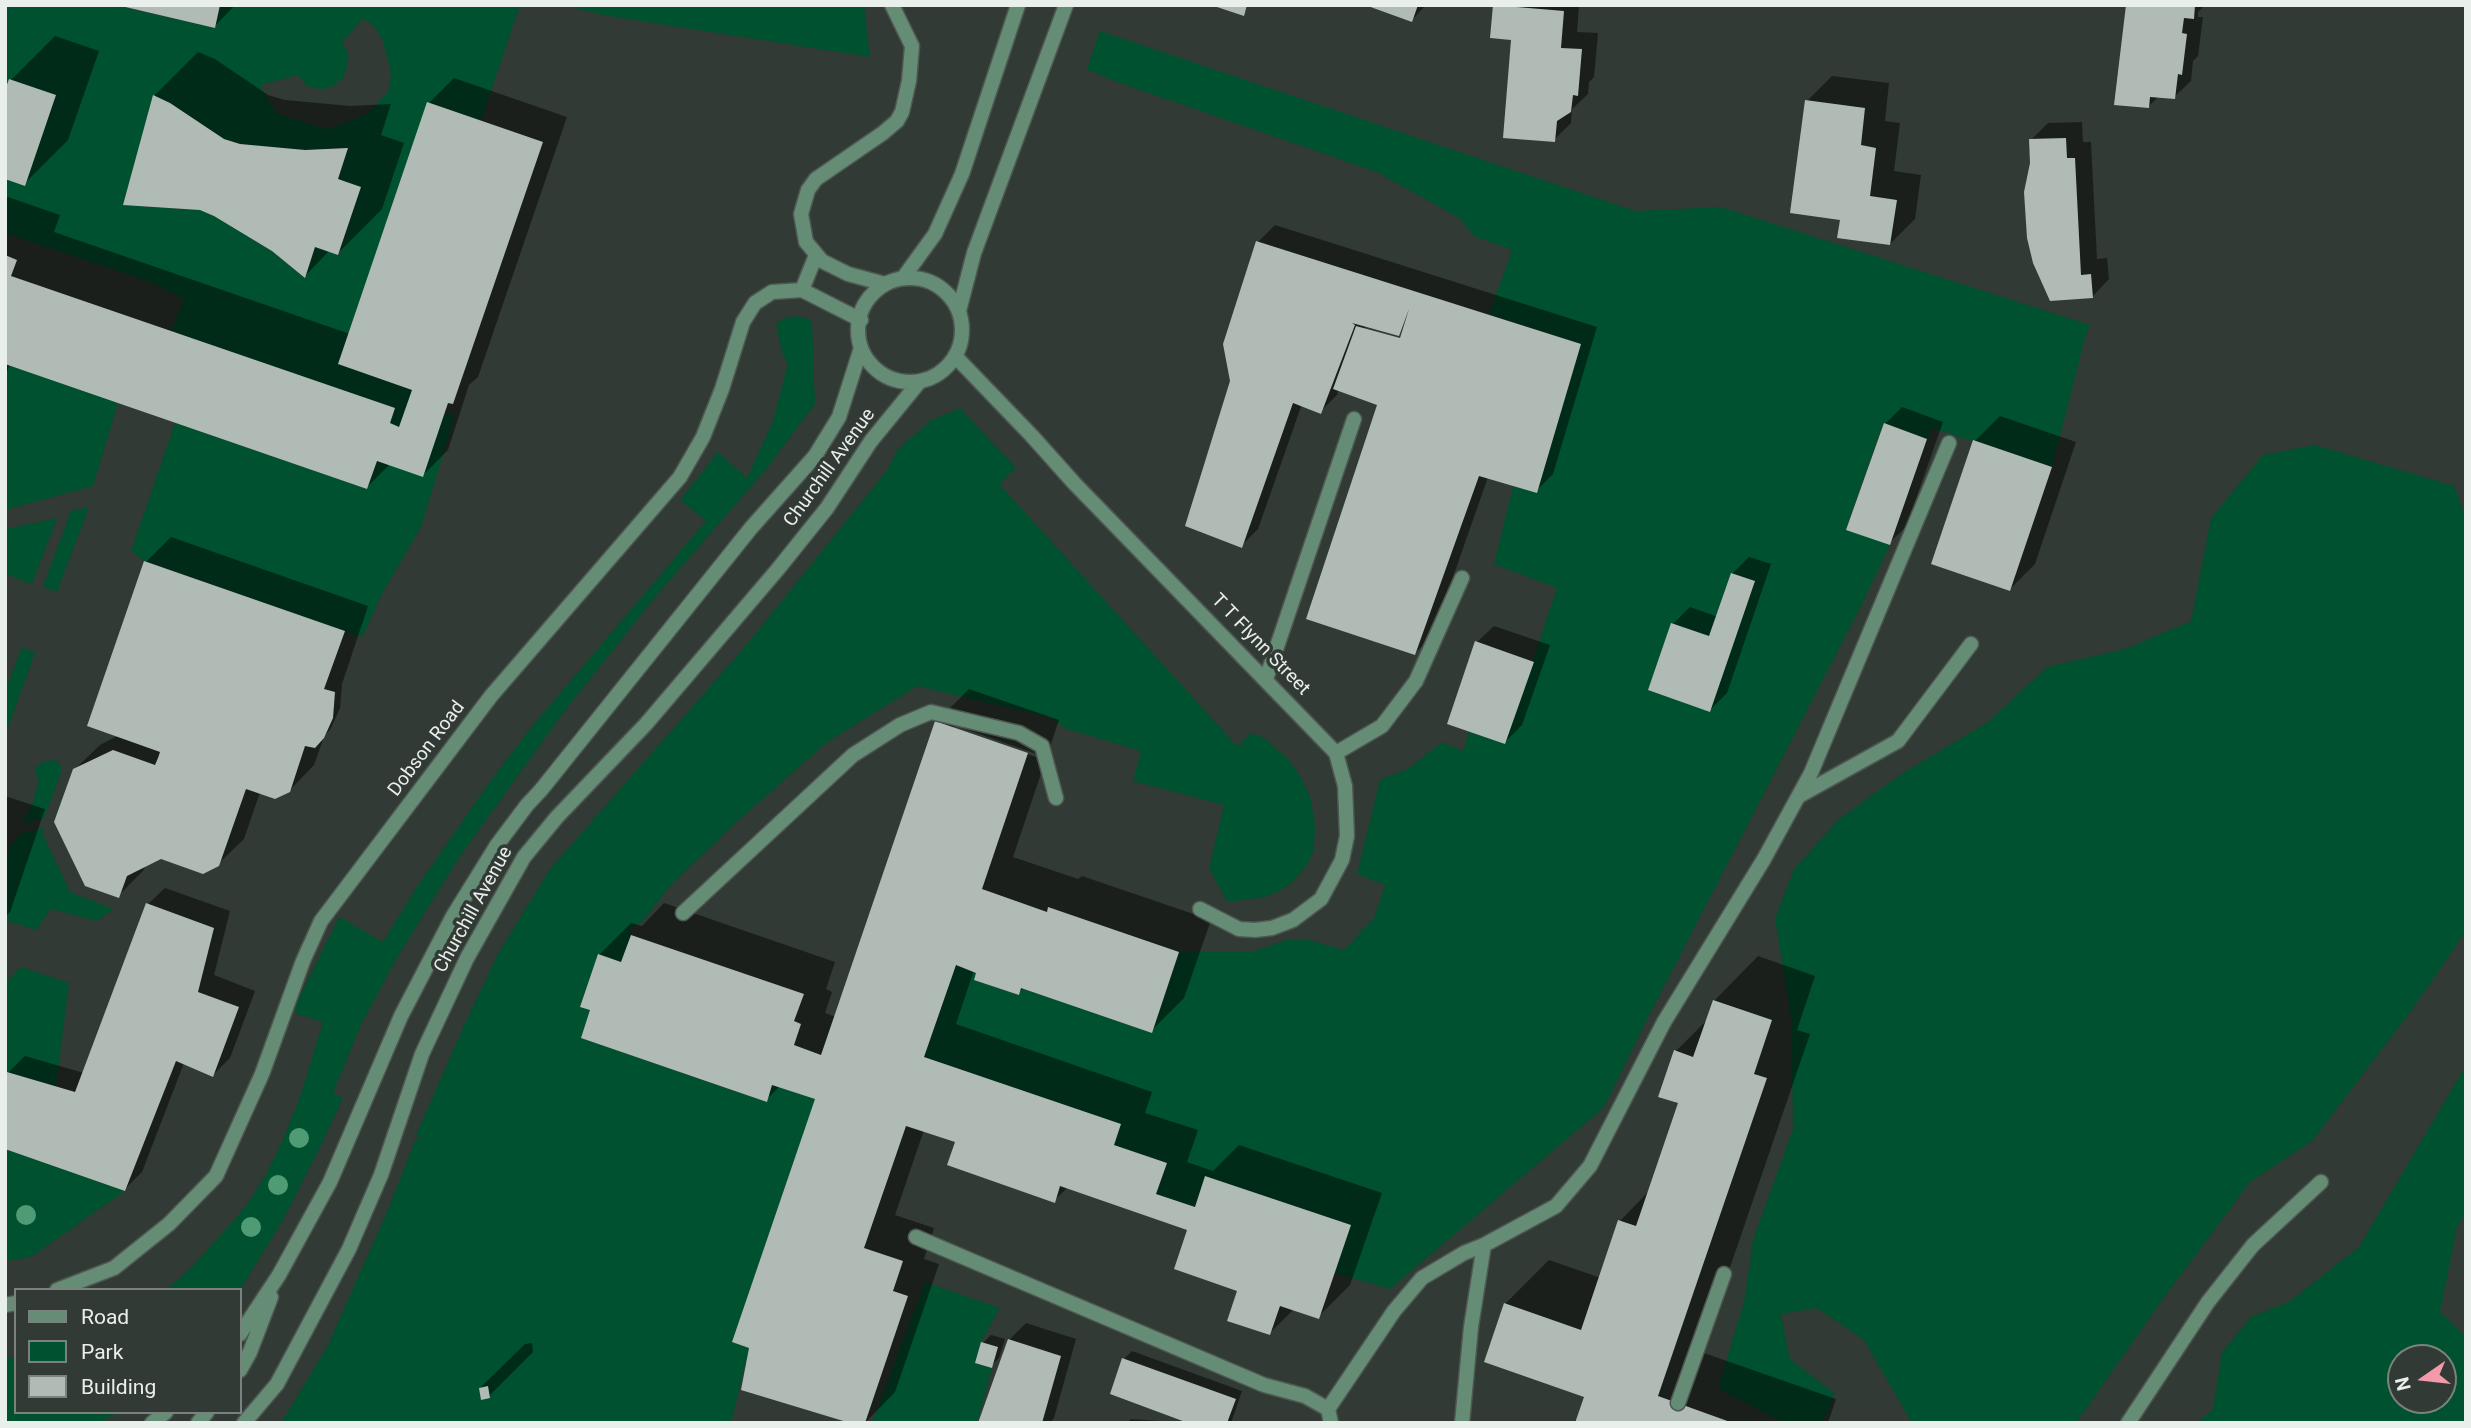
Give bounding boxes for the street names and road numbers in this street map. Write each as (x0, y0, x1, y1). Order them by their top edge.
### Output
street label: Churchill Avenue (779, 404, 881, 532)
street label: T T Flynn Street (1206, 590, 1314, 700)
street label: Dobson Road (384, 697, 470, 801)
street label: Churchill Avenue (430, 843, 518, 977)

